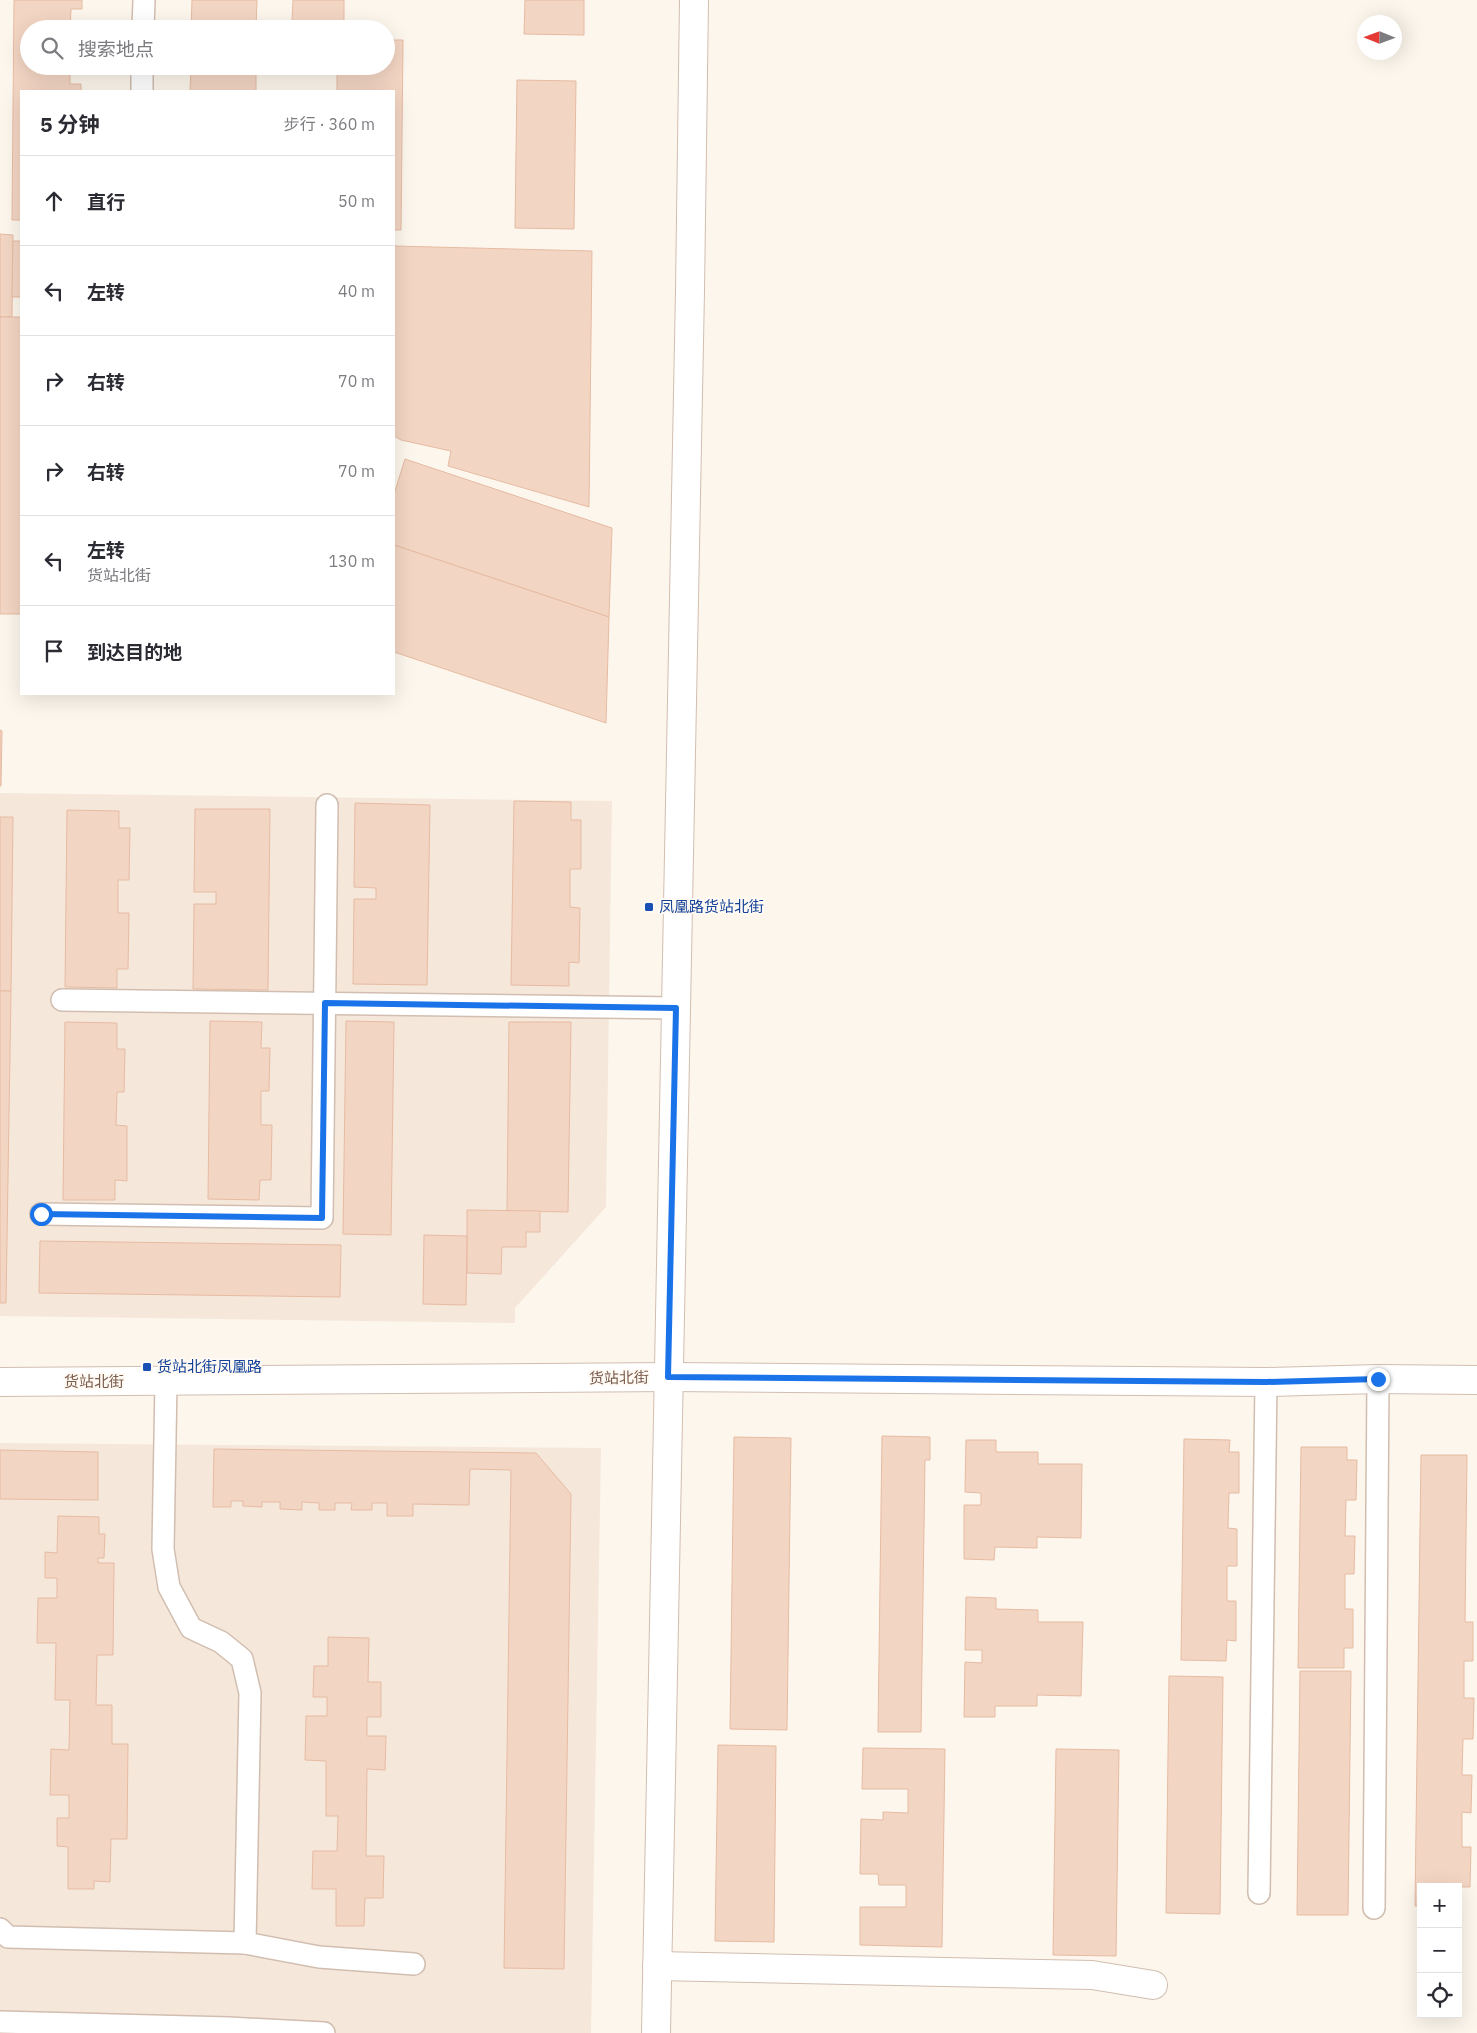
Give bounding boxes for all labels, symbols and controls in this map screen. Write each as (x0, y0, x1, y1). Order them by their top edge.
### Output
north arrow (1357, 15, 1402, 60)
search box (20, 20, 395, 75)
icon: search (38, 34, 66, 62)
text: 搜索地点 (78, 37, 154, 61)
text: 5 分钟 (40, 110, 100, 138)
text: 步行 · 360 m (284, 114, 375, 134)
icon: ahead (40, 187, 68, 215)
text: 直行 (87, 190, 125, 214)
text: 50 m (338, 191, 375, 211)
icon: left (40, 277, 68, 305)
text: 左转 (87, 280, 125, 304)
text: 40 m (338, 281, 375, 301)
icon: right (40, 367, 68, 395)
text: 右转 (87, 370, 125, 394)
text: 70 m (338, 371, 375, 391)
icon: right (40, 457, 68, 485)
text: 右转 (87, 460, 125, 484)
text: 70 m (338, 461, 375, 481)
text: 左转 (87, 538, 125, 562)
icon: left (40, 547, 68, 575)
text: 130 m (328, 551, 375, 571)
text: 货站北街 (87, 565, 151, 585)
icon: arrive (40, 637, 68, 665)
text: 到达目的地 (87, 640, 182, 664)
place label: 凤凰路货站北街 (659, 897, 764, 916)
marker: 凤凰路货站北街 (643, 901, 655, 913)
route start (30, 1203, 53, 1226)
place label: 货站北街凤凰路 (157, 1357, 262, 1376)
marker: 货站北街凤凰路 (141, 1361, 153, 1373)
street label: 货站北街 (589, 1367, 649, 1388)
route end (1367, 1368, 1390, 1391)
street label: 货站北街 (64, 1372, 124, 1391)
map controls (1417, 1883, 1462, 2018)
button: + (1417, 1883, 1462, 1928)
button: − (1417, 1928, 1462, 1973)
button: locate (1417, 1973, 1462, 2018)

